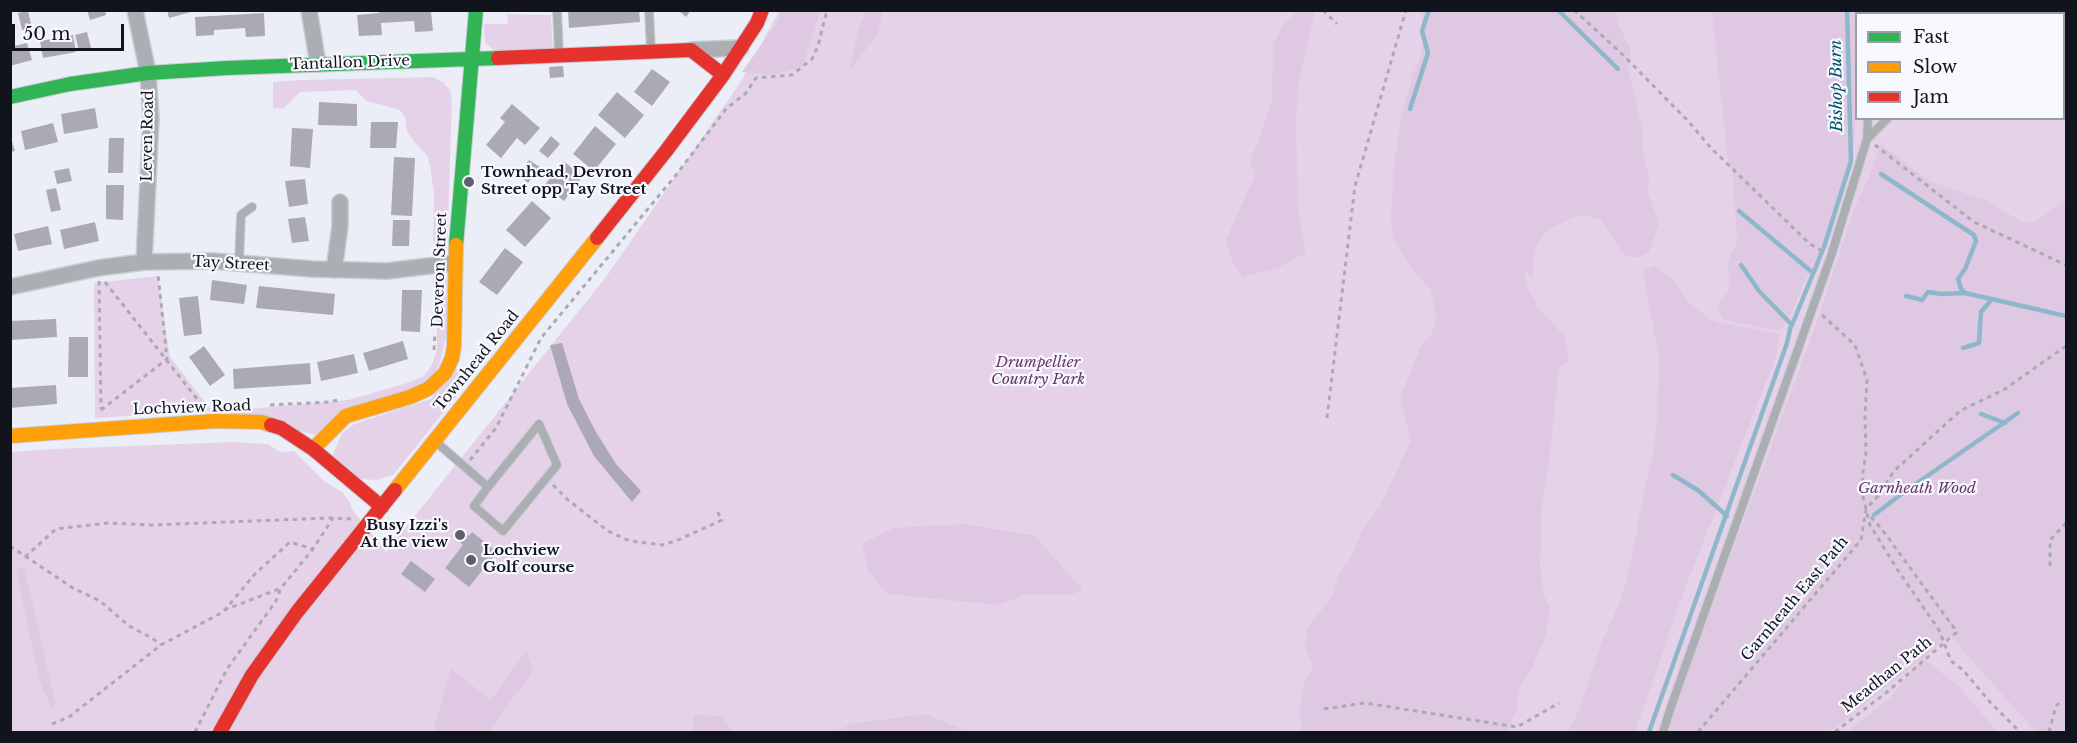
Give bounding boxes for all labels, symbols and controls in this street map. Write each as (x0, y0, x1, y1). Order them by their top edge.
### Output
scale bar (15, 12, 128, 50)
legend (1855, 12, 2065, 120)
text: 50 m (23, 23, 71, 45)
text: Fast (1913, 26, 1949, 48)
water label: Bishop Burn (1827, 40, 1847, 132)
street label: Tantallon Drive (290, 52, 410, 74)
text: Slow (1913, 56, 1957, 78)
text: Jam (1913, 86, 1949, 108)
street label: Leven Road (138, 90, 158, 182)
place label: Townhead, Devron Street opp Tay Street (481, 164, 646, 199)
marker: Townhead, Devron Street opp Tay Street (462, 175, 476, 189)
street label: Deveron Street (429, 212, 451, 328)
street label: Tay Street (192, 253, 270, 275)
street label: Townhead Road (431, 307, 523, 415)
park label: Drumpellier Country Park (991, 354, 1085, 389)
street label: Lochview Road (132, 397, 252, 419)
park label: Garnheath Wood (1858, 480, 1976, 498)
place label: Busy Izzi's At the view (360, 517, 448, 552)
marker: Busy Izzi's At the view (453, 528, 467, 542)
street label: Garnheath East Path (1738, 533, 1852, 665)
place label: Lochview Golf course (483, 542, 574, 577)
marker: Lochview Golf course (464, 553, 478, 567)
street label: Meadhan Path (1838, 633, 1936, 717)

